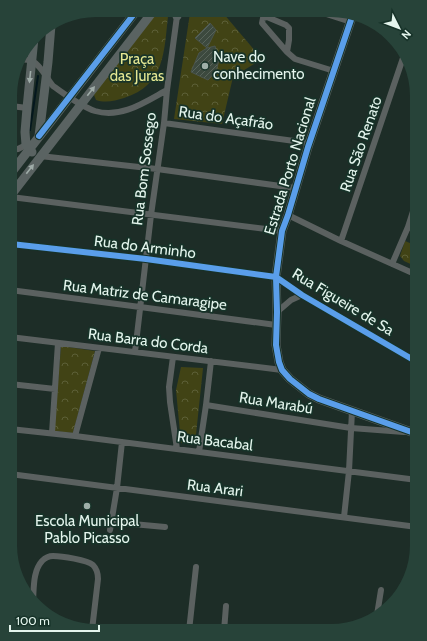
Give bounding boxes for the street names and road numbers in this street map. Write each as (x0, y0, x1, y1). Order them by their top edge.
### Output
street label: Estrada Porto Nacional (260, 94, 320, 237)
street label: Rua São Renato (336, 94, 386, 194)
street label: Rua do Açafrão (178, 102, 274, 134)
street label: Rua Bom Sossego (128, 111, 160, 227)
street label: Rua do Arminho (93, 232, 197, 262)
street label: Rua Figueire de Sa (289, 265, 398, 340)
street label: Rua Matriz de Camaragipe (62, 276, 228, 314)
street label: Rua Barra do Corda (87, 325, 210, 357)
street label: Rua Marabú (238, 388, 314, 418)
street label: Rua Bacabal (176, 427, 255, 455)
street label: Rua Arari (186, 476, 244, 500)

